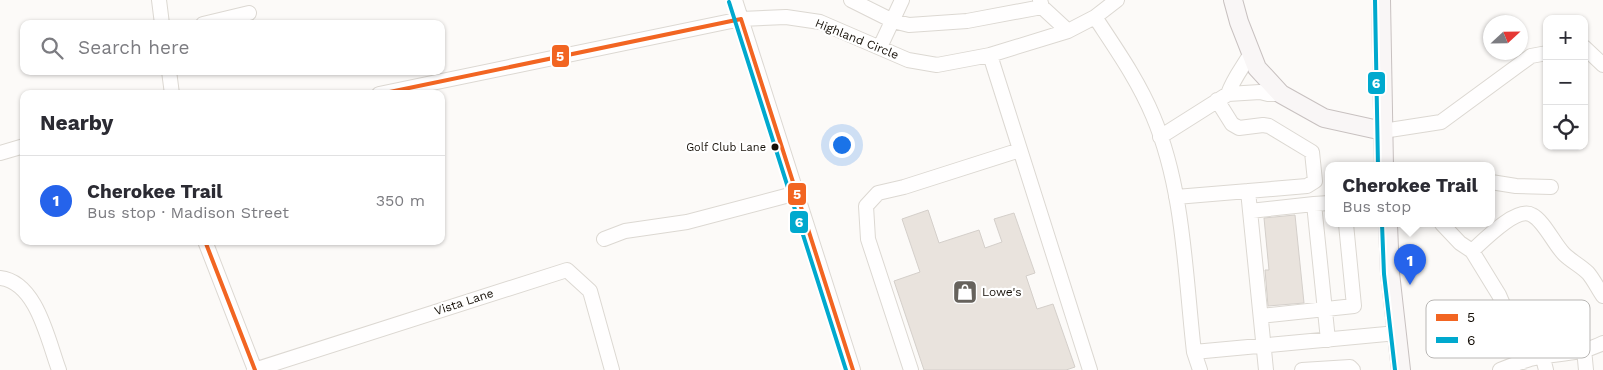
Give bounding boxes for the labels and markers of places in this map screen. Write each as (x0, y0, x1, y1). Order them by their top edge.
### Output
place label: Golf Club Lane (686, 141, 766, 154)
marker: Golf Club Lane (770, 142, 780, 152)
pin: 1 (1394, 244, 1426, 285)
shop icon: Lowe's (952, 279, 978, 305)
place label: Lowe's (982, 285, 1022, 299)

